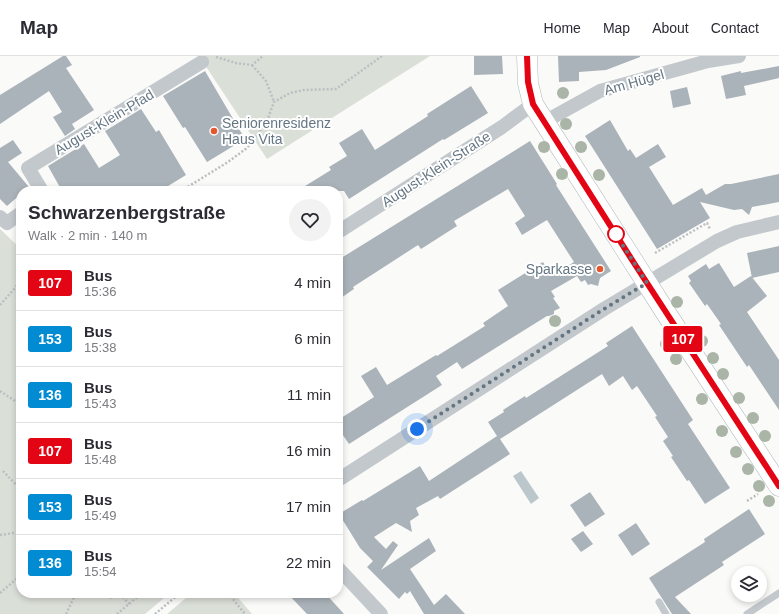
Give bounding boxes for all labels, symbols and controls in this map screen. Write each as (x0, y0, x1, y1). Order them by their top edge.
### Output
text: Map (20, 17, 58, 38)
text: Home (544, 20, 581, 36)
text: Map (603, 20, 630, 36)
text: About (652, 20, 689, 36)
text: Contact (711, 20, 759, 36)
street label: Am Hügel (602, 66, 666, 98)
street label: August-Klein-Pfad (52, 86, 156, 158)
place label: Seniorenresidenz Haus Vita (222, 115, 331, 147)
marker: Seniorenresidenz Haus Vita (209, 126, 219, 136)
street label: August-Klein-Straße (379, 128, 493, 210)
button: heart (289, 199, 331, 241)
text: Schwarzenbergstraße (28, 202, 225, 223)
unlabelled marker (607, 225, 625, 243)
text: Walk · 2 min · 140 m (28, 228, 147, 243)
place label: Sparkasse (526, 261, 592, 277)
marker: Sparkasse (595, 264, 605, 274)
text: Bus (84, 267, 112, 284)
text: 4 min (294, 274, 331, 291)
text: 107 (38, 275, 62, 291)
text: 15:36 (84, 284, 117, 299)
text: Bus (84, 323, 112, 340)
line badge: 107 (660, 326, 706, 352)
text: 6 min (294, 330, 331, 347)
text: 153 (38, 331, 62, 347)
text: 107 (671, 331, 695, 347)
text: 15:38 (84, 340, 117, 355)
text: Bus (84, 379, 112, 396)
text: 11 min (287, 386, 331, 403)
text: 136 (38, 387, 62, 403)
text: 15:43 (84, 396, 117, 411)
your location (407, 419, 427, 439)
text: Bus (84, 435, 112, 452)
text: 16 min (286, 442, 331, 459)
text: 107 (38, 443, 62, 459)
text: 15:48 (84, 452, 117, 467)
text: Bus (84, 491, 112, 508)
text: 17 min (286, 498, 331, 515)
text: 153 (38, 499, 62, 515)
text: 15:49 (84, 508, 117, 523)
text: Bus (84, 547, 112, 564)
text: 22 min (286, 554, 331, 571)
text: 136 (38, 555, 62, 571)
text: 15:54 (84, 564, 117, 579)
map controls (731, 566, 767, 602)
button: layers (731, 566, 767, 602)

